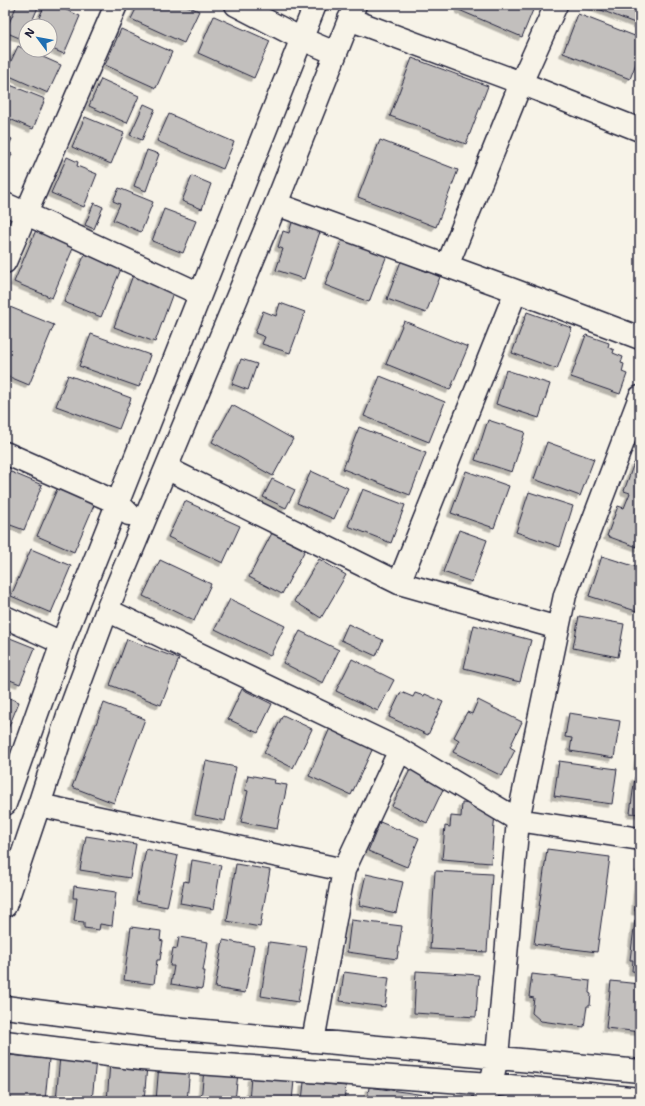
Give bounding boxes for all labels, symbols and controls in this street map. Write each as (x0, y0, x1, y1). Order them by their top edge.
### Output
north arrow (18, 18, 58, 58)
text: N (21, 25, 39, 41)

